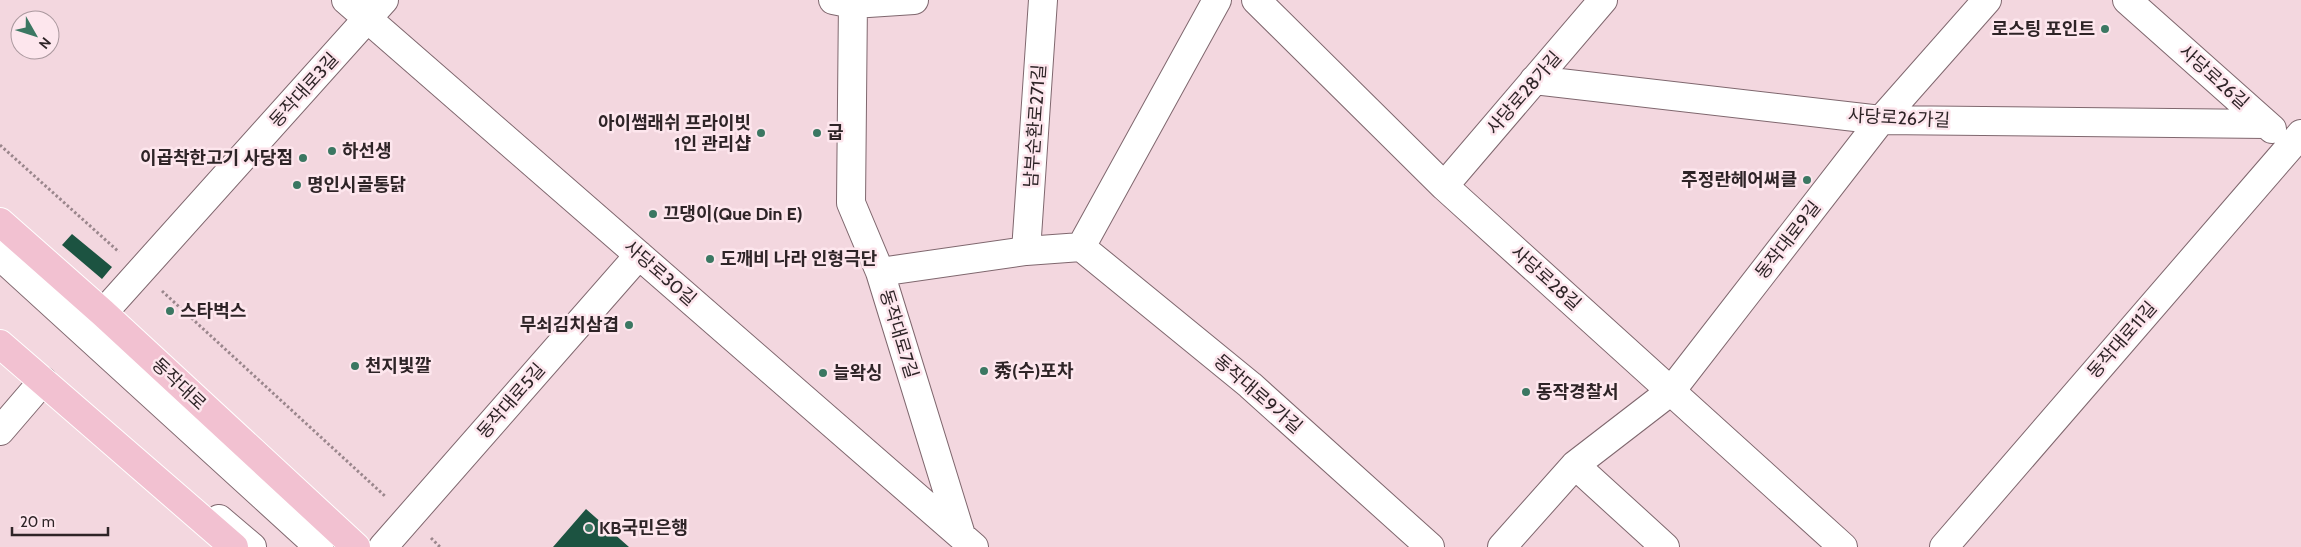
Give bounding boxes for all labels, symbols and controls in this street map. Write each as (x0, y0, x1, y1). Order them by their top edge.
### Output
north arrow (10, 10, 60, 60)
place label: 로스팅 포인트 (1992, 18, 2095, 40)
marker: 로스팅 포인트 (2099, 23, 2111, 35)
text: N (35, 34, 55, 53)
street label: 사당로26길 (2175, 40, 2253, 114)
street label: 사당로28가길 (1482, 47, 1566, 139)
street label: 동작대로3길 (265, 48, 343, 132)
street label: 남부순환로271길 (1020, 64, 1050, 188)
street label: 사당로26가길 (1847, 104, 1951, 132)
place label: 아이썸래쉬 프라이빗 1인 관리샵 (598, 112, 751, 155)
place label: 굽 (827, 122, 844, 144)
marker: 아이썸래쉬 프라이빗 1인 관리샵 (755, 127, 767, 139)
marker: 굽 (811, 127, 823, 139)
place label: 하선생 (342, 140, 392, 162)
marker: 하선생 (326, 145, 338, 157)
place label: 이곱착한고기 사당점 (140, 147, 293, 169)
marker: 이곱착한고기 사당점 (297, 152, 309, 164)
place label: 주정란헤어써클 (1681, 169, 1797, 191)
place label: 명인시골통닭 (307, 174, 406, 196)
marker: 주정란헤어써클 (1801, 174, 1813, 186)
marker: 명인시골통닭 (291, 179, 303, 191)
street label: 동작대로9길 (1751, 197, 1825, 283)
place label: 끄댕이(Que Din E) (663, 203, 803, 225)
marker: 끄댕이(Que Din E) (647, 208, 659, 220)
street label: 사당로30길 (619, 236, 701, 310)
street label: 사당로28길 (1506, 241, 1586, 315)
place label: 도깨비 나라 인형극단 (720, 248, 878, 270)
marker: 도깨비 나라 인형극단 (704, 253, 716, 265)
street label: 동작대로7길 (875, 287, 923, 381)
street label: 동작대로11길 (2083, 297, 2161, 383)
place label: 스타벅스 (180, 300, 246, 322)
marker: 스타벅스 (164, 305, 176, 317)
place label: 무쇠김치삼겹 (520, 314, 619, 336)
marker: 무쇠김치삼겹 (623, 319, 635, 331)
street label: 동작대로9가길 (1209, 350, 1307, 438)
street label: 동작대로 (147, 353, 211, 415)
place label: 천지빛깔 (365, 355, 432, 377)
street label: 동작대로5길 (472, 359, 550, 443)
marker: 천지빛깔 (349, 360, 361, 372)
place label: 秀(수)포차 (994, 360, 1074, 382)
place label: 늘왁싱 (833, 362, 883, 384)
marker: 秀(수)포차 (978, 365, 990, 377)
marker: 늘왁싱 (817, 367, 829, 379)
place label: 동작경찰서 (1536, 381, 1619, 403)
marker: 동작경찰서 (1520, 386, 1532, 398)
scale bar (12, 504, 109, 536)
text: 20 m (20, 513, 55, 531)
place label: KB국민은행 (599, 517, 688, 539)
marker: KB국민은행 (583, 522, 595, 534)

